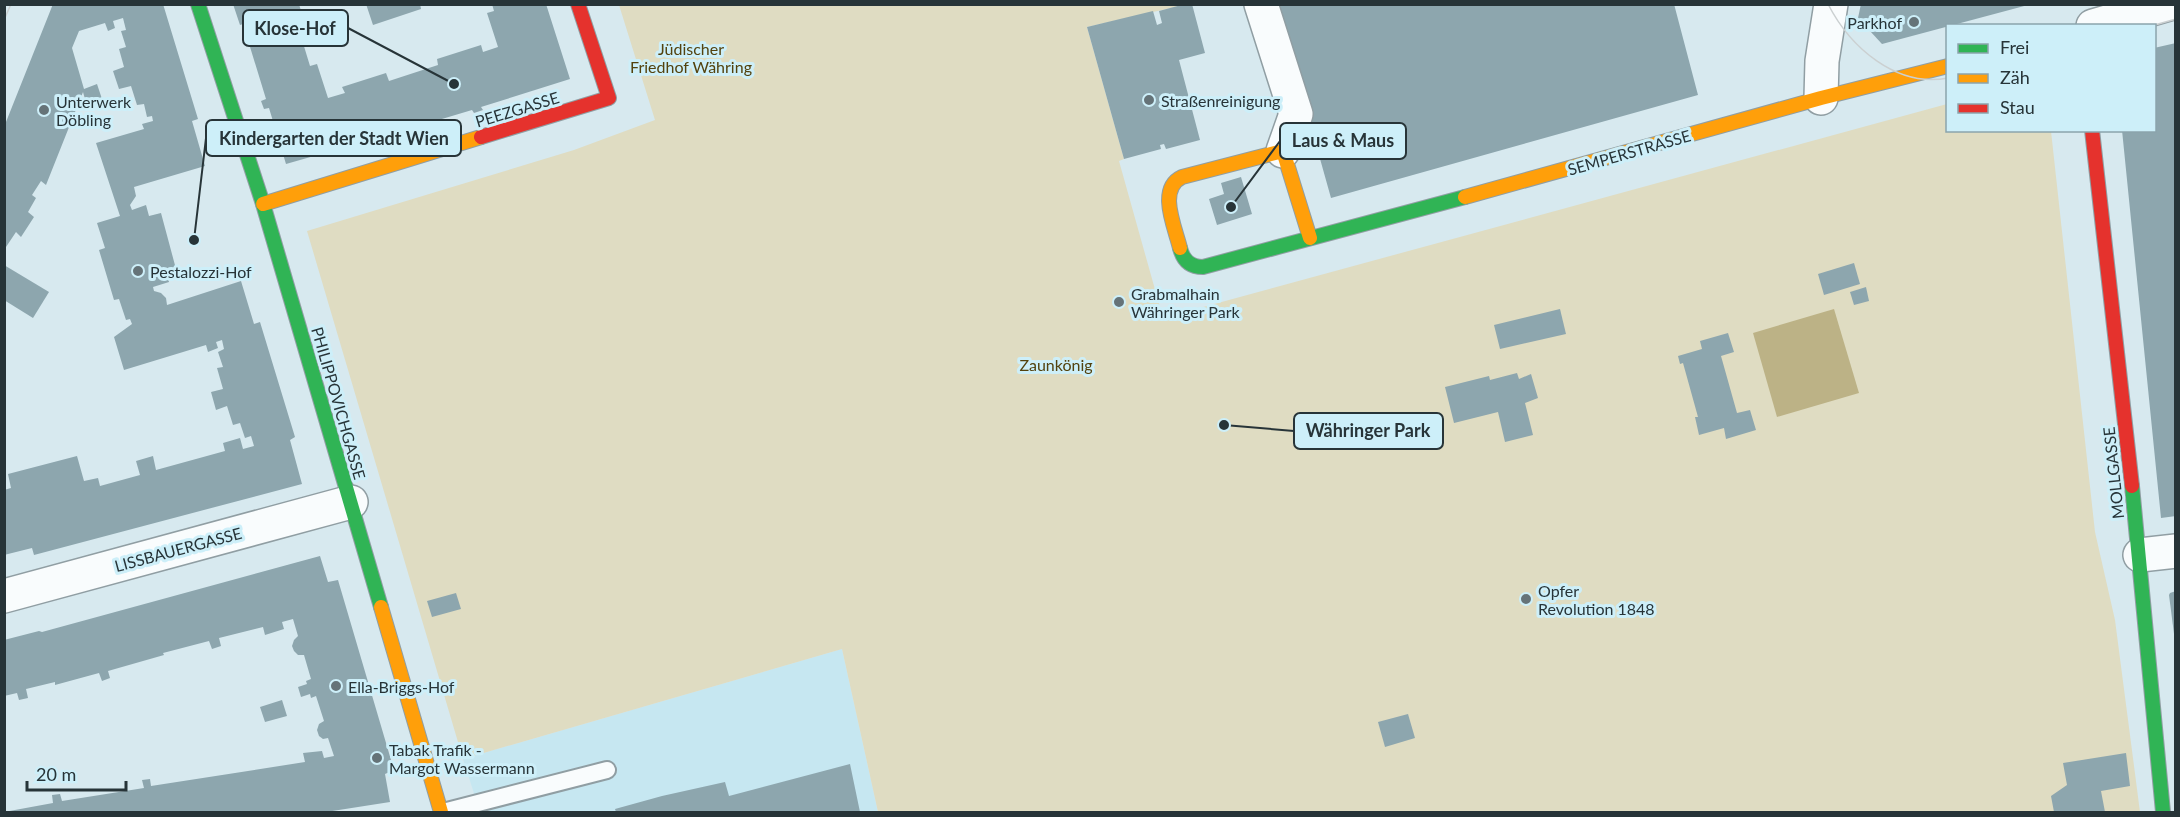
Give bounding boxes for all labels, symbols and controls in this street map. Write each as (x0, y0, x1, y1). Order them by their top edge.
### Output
callout: Klose-Hof (243, 10, 348, 46)
place label: Parkhof (1847, 13, 1902, 32)
marker: Parkhof (1907, 15, 1921, 29)
text: Klose-Hof (254, 17, 336, 39)
legend (1946, 24, 2156, 132)
text: Frei (2000, 36, 2029, 58)
park label: Jüdischer Friedhof Währing (630, 39, 752, 76)
text: Zäh (2000, 66, 2030, 88)
street label: PEEZGASSE (473, 87, 561, 131)
place label: Straßenreinigung (1161, 91, 1280, 110)
place label: Unterwerk Döbling (56, 92, 132, 129)
marker: Straßenreinigung (1142, 93, 1156, 107)
text: Stau (2000, 96, 2035, 118)
marker: Unterwerk Döbling (37, 103, 51, 117)
callout: Kindergarten der Stadt Wien (206, 120, 461, 156)
callout: Laus & Maus (1280, 123, 1406, 159)
street label: SEMPERSTRASSE (1565, 125, 1693, 179)
text: Kindergarten der Stadt Wien (219, 127, 449, 149)
text: Laus & Maus (1292, 129, 1394, 151)
place label: Pestalozzi-Hof (150, 262, 252, 281)
marker: Pestalozzi-Hof (131, 264, 145, 278)
place label: Grabmalhain Währinger Park (1131, 284, 1240, 321)
marker: Grabmalhain Währinger Park (1112, 295, 1126, 309)
street label: PHILIPPOVICHGASSE (308, 324, 370, 482)
park label: Zaunkönig (1019, 355, 1093, 374)
callout: Währinger Park (1294, 413, 1443, 449)
text: Währinger Park (1306, 419, 1431, 441)
street label: MOLLGASSE (2099, 426, 2127, 520)
street label: LISSBAUERGASSE (112, 523, 244, 575)
place label: Opfer Revolution 1848 (1538, 581, 1655, 618)
marker: Opfer Revolution 1848 (1519, 592, 1533, 606)
place label: Ella-Briggs-Hof (348, 677, 455, 696)
marker: Ella-Briggs-Hof (329, 679, 343, 693)
place label: Tabak Trafik - Margot Wassermann (389, 740, 535, 777)
marker: Tabak Trafik - Margot Wassermann (370, 751, 384, 765)
scale bar (27, 754, 126, 792)
text: 20 m (36, 763, 76, 785)

